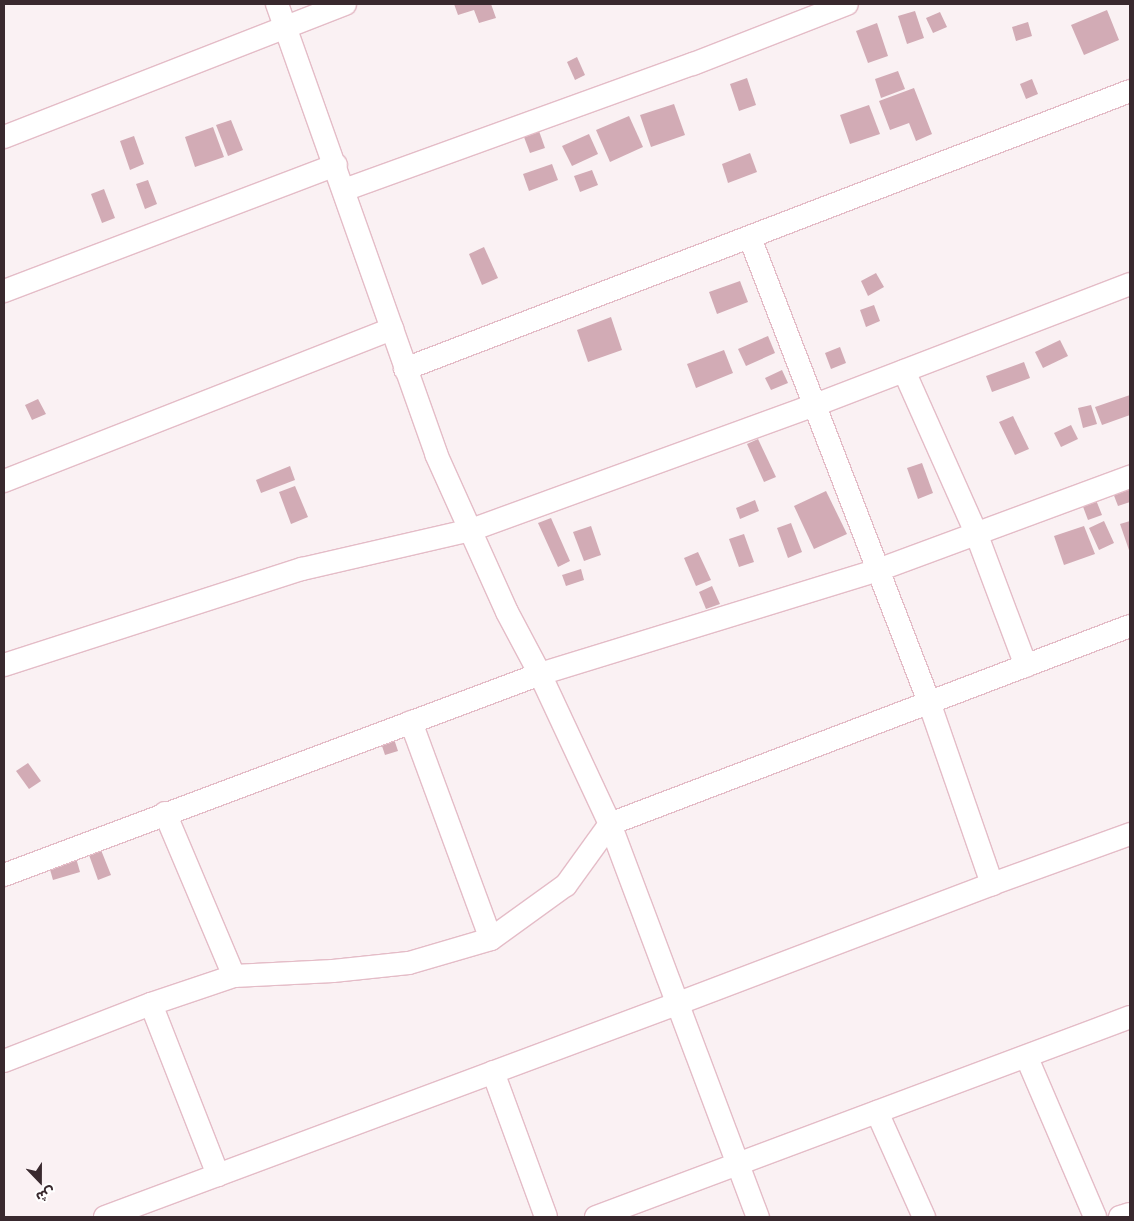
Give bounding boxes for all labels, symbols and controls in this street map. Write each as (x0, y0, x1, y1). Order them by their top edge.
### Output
north arrow (15, 1156, 65, 1206)
text: ش (34, 1184, 58, 1206)

